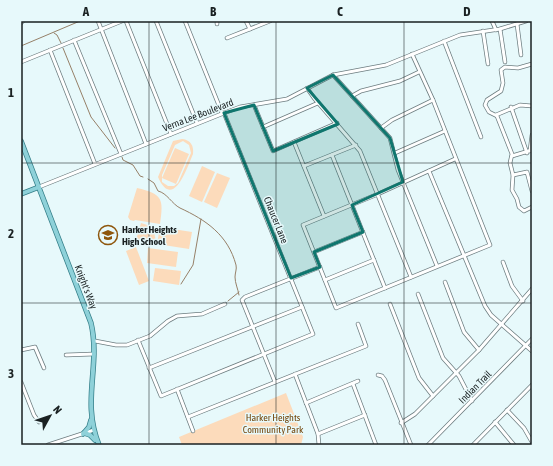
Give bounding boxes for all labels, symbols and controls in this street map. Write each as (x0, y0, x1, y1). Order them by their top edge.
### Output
text: A (82, 4, 90, 19)
text: B (210, 4, 217, 19)
text: C (337, 4, 343, 19)
text: D (463, 4, 471, 19)
text: 1 (8, 85, 14, 100)
street label: Verna Lee Boulevard (161, 96, 235, 134)
street label: Chaucer Lane (262, 195, 291, 245)
school or university icon: Harker Heights High School (97, 224, 119, 246)
place label: Harker Heights High School (122, 224, 177, 247)
text: 2 (8, 226, 14, 241)
street label: Knight's Way (73, 263, 99, 311)
text: 3 (8, 366, 14, 381)
street label: Indian Trail (456, 368, 494, 406)
north arrow (30, 396, 70, 436)
text: N (51, 403, 64, 416)
park label: Harker Heights Community Park (243, 412, 304, 435)

